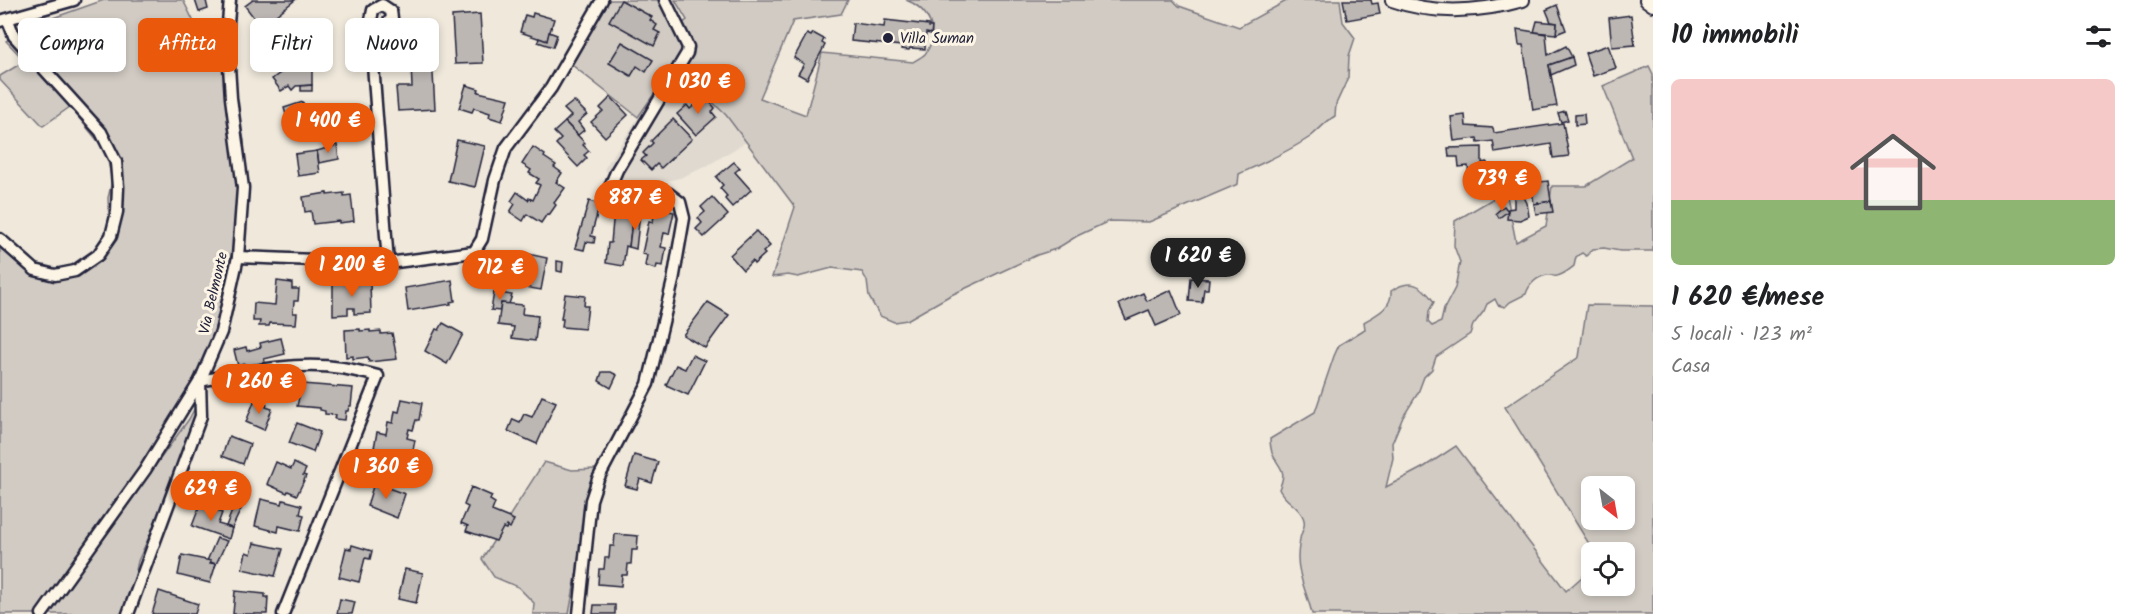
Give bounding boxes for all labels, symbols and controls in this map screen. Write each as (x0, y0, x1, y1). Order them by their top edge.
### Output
text: 10 immobili (1671, 15, 1799, 57)
chip: Compra (18, 18, 126, 72)
chip: Affitta (138, 18, 238, 72)
chip: Filtri (250, 18, 333, 72)
chip: Nuovo (345, 18, 439, 72)
icon: filters (2082, 20, 2115, 53)
place label: Villa Suman (900, 27, 974, 51)
marker: Villa Suman (881, 31, 895, 45)
pin: 1 030 € (643, 64, 753, 115)
text: 1 030 € (665, 67, 731, 99)
pin: 1 400 € (273, 103, 383, 154)
text: 1 400 € (295, 106, 361, 138)
icon: home (1839, 118, 1947, 226)
pin: 739 € (1460, 161, 1544, 212)
text: 739 € (1477, 164, 1527, 196)
pin: 887 € (593, 180, 677, 231)
text: 887 € (608, 183, 662, 215)
pin: 1 620 € (1143, 238, 1253, 289)
text: 1 620 € (1165, 241, 1231, 273)
pin: 1 200 € (297, 247, 407, 298)
street label: Via Belmonte (193, 249, 235, 337)
text: 1 200 € (319, 250, 385, 282)
pin: 712 € (458, 250, 542, 301)
text: 712 € (476, 253, 524, 285)
text: 1 620 €/mese (1671, 277, 1824, 319)
text: 5 locali · 123 m² (1671, 319, 1812, 351)
text: Casa (1671, 351, 1710, 383)
pin: 1 260 € (204, 364, 314, 415)
text: 1 260 € (226, 367, 292, 399)
pin: 1 360 € (331, 449, 441, 500)
text: 1 360 € (353, 452, 419, 484)
pin: 629 € (169, 471, 253, 522)
text: 629 € (185, 474, 238, 506)
north arrow (1581, 476, 1635, 530)
map controls (1581, 476, 1635, 596)
button: locate (1581, 542, 1635, 596)

